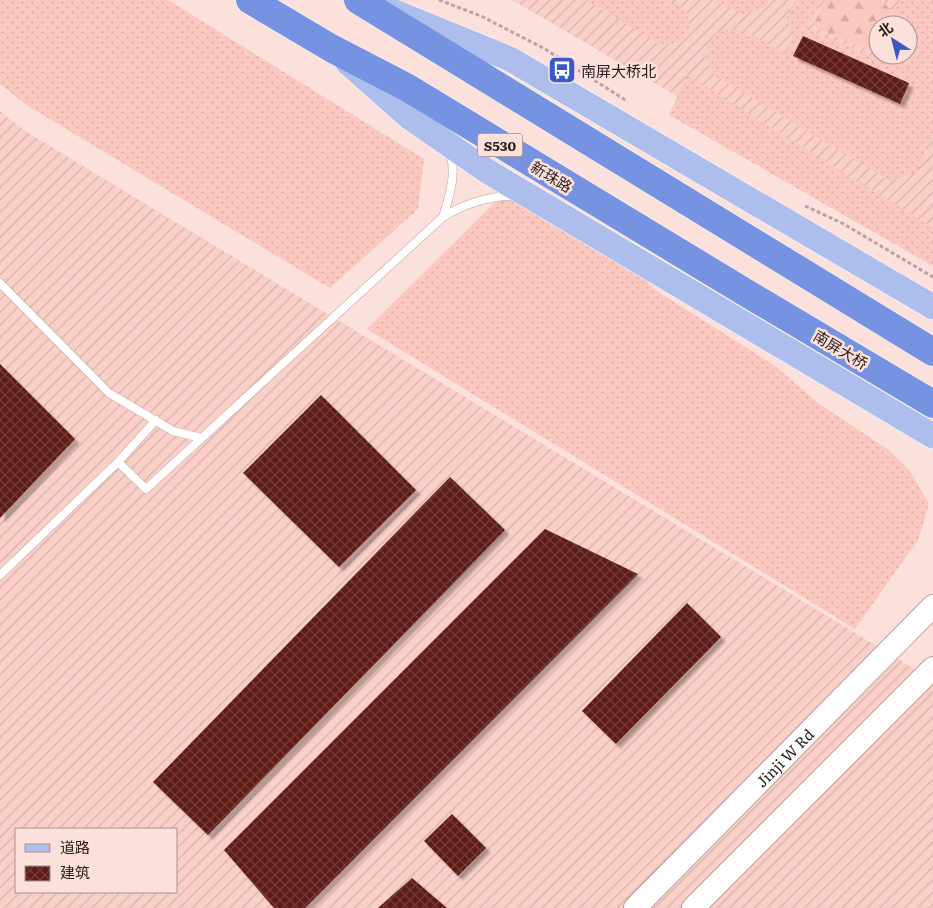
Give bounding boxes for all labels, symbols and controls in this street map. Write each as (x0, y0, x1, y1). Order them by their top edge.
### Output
north arrow (868, 15, 918, 65)
text: 北 (873, 16, 896, 41)
bus stop icon: 南屏大桥北 (547, 55, 577, 85)
place label: 南屏大桥北 (581, 59, 656, 82)
road number: S530 (478, 134, 522, 156)
street label: 新珠路 (527, 155, 577, 197)
street label: 南屏大桥 (809, 324, 873, 374)
street label: Jinji W Rd (749, 722, 818, 792)
legend (15, 828, 178, 893)
text: 道路 (60, 835, 90, 858)
text: 建筑 (60, 860, 90, 883)

